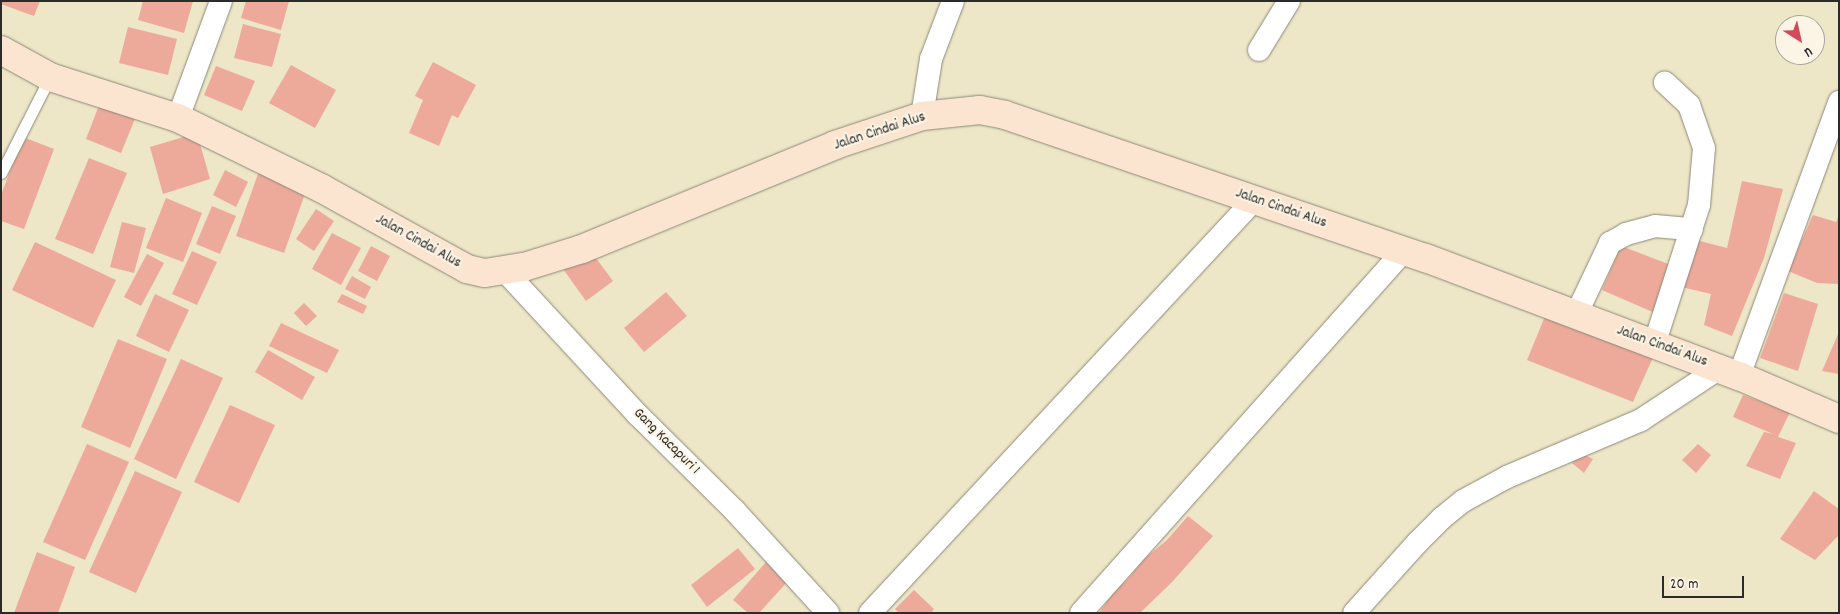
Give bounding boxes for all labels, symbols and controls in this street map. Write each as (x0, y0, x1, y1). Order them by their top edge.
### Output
north arrow (1775, 15, 1825, 65)
text: U (1800, 41, 1817, 62)
street label: Jalan Cindai Alus (832, 109, 928, 155)
street label: Jalan Cindai Alus (1233, 185, 1329, 233)
street label: Jalan Cindai Alus (372, 211, 464, 273)
street label: Jalan Cindai Alus (1614, 322, 1710, 372)
street label: Gang Kacapuri 1 (629, 405, 703, 479)
scale bar (1665, 566, 1748, 598)
text: 20 m (1670, 574, 1698, 596)

